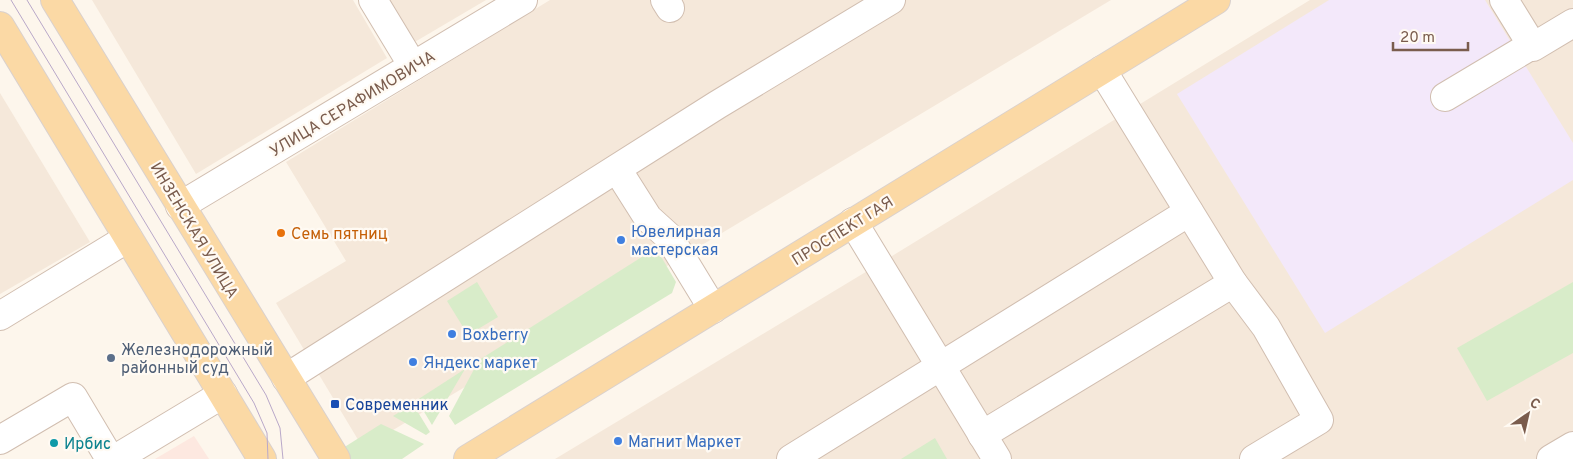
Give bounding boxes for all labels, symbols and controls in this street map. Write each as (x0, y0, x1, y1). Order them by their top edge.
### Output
scale bar (1393, 20, 1468, 52)
text: 20 m (1400, 29, 1435, 48)
street label: УЛИЦА СЕРАФИМОВИЧА (267, 47, 440, 162)
street label: ИНЗЕНСКАЯ УЛИЦА (145, 159, 242, 303)
street label: ПРОСПЕКТ ГАЯ (789, 192, 898, 271)
place label: Ювелирная мастерская (631, 223, 721, 261)
place label: Семь пятниц (291, 225, 388, 245)
marker: Семь пятниц (275, 227, 287, 239)
marker: Ювелирная мастерская (615, 234, 627, 246)
place label: Boxberry (462, 326, 529, 346)
marker: Boxberry (446, 328, 458, 340)
place label: Железнодорожный районный суд (121, 341, 273, 379)
marker: Железнодорожный районный суд (105, 352, 117, 364)
place label: Яндекс маркет (423, 354, 538, 374)
marker: Яндекс маркет (407, 356, 419, 368)
north arrow (1503, 389, 1553, 439)
text: С (1526, 395, 1543, 414)
place label: Современник (345, 396, 449, 416)
marker: Современник (329, 398, 341, 410)
place label: Магнит Маркет (628, 433, 741, 453)
place label: Ирбис (64, 435, 111, 455)
marker: Магнит Маркет (612, 435, 624, 447)
marker: Ирбис (48, 437, 60, 449)

